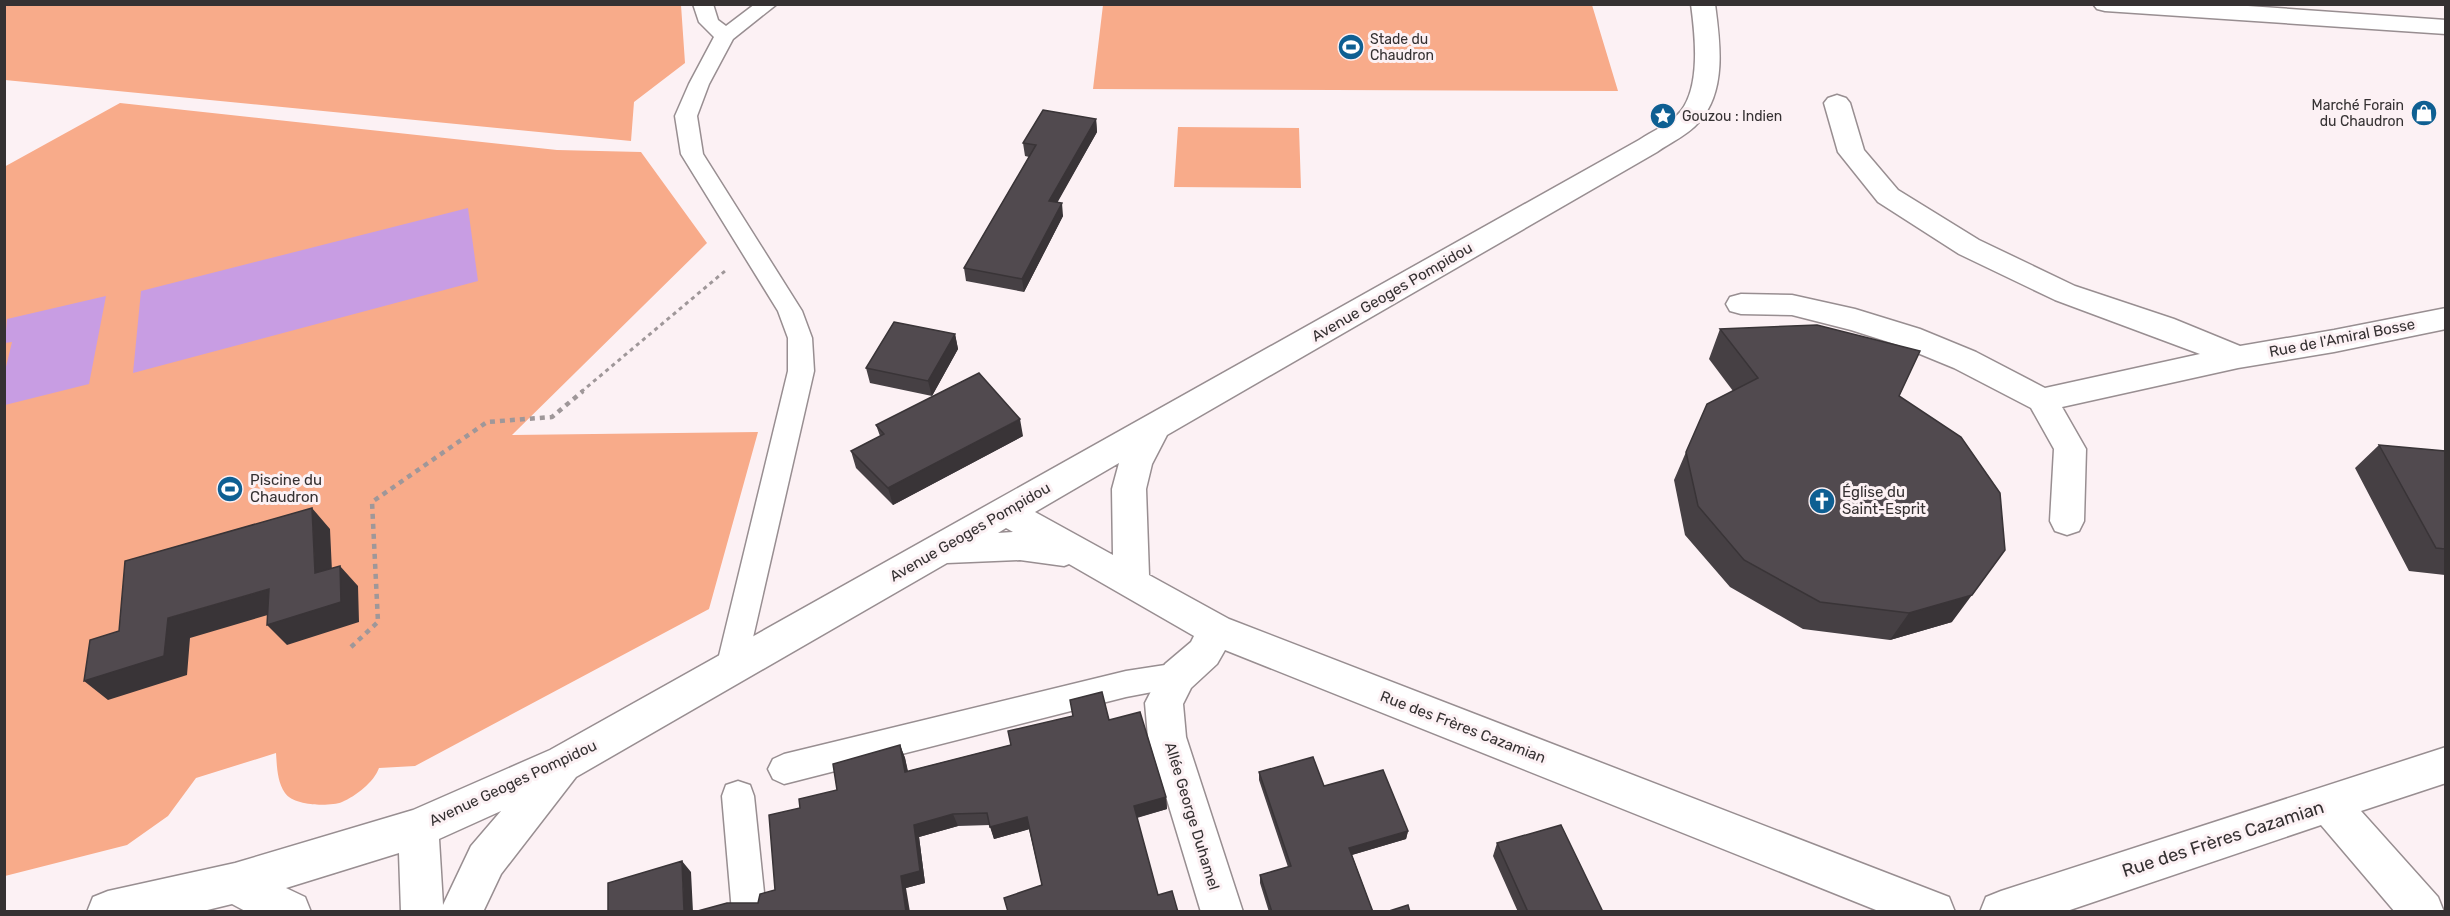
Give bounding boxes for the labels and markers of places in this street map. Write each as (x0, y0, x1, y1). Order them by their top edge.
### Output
place label: Stade du Chaudron (1370, 31, 1434, 64)
sports icon: Stade du Chaudron (1336, 32, 1366, 62)
place label: Marché Forain du Chaudron (2312, 97, 2404, 130)
shop icon: Marché Forain du Chaudron (2409, 98, 2439, 128)
place icon: Gouzou : Indien (1648, 101, 1678, 131)
place label: Gouzou : Indien (1682, 108, 1782, 125)
place label: Piscine du Chaudron (250, 471, 322, 506)
sports icon: Piscine du Chaudron (215, 474, 245, 504)
place label: Église du Saint-Esprit (1842, 483, 1926, 518)
church icon: Église du Saint-Esprit (1807, 486, 1837, 516)

